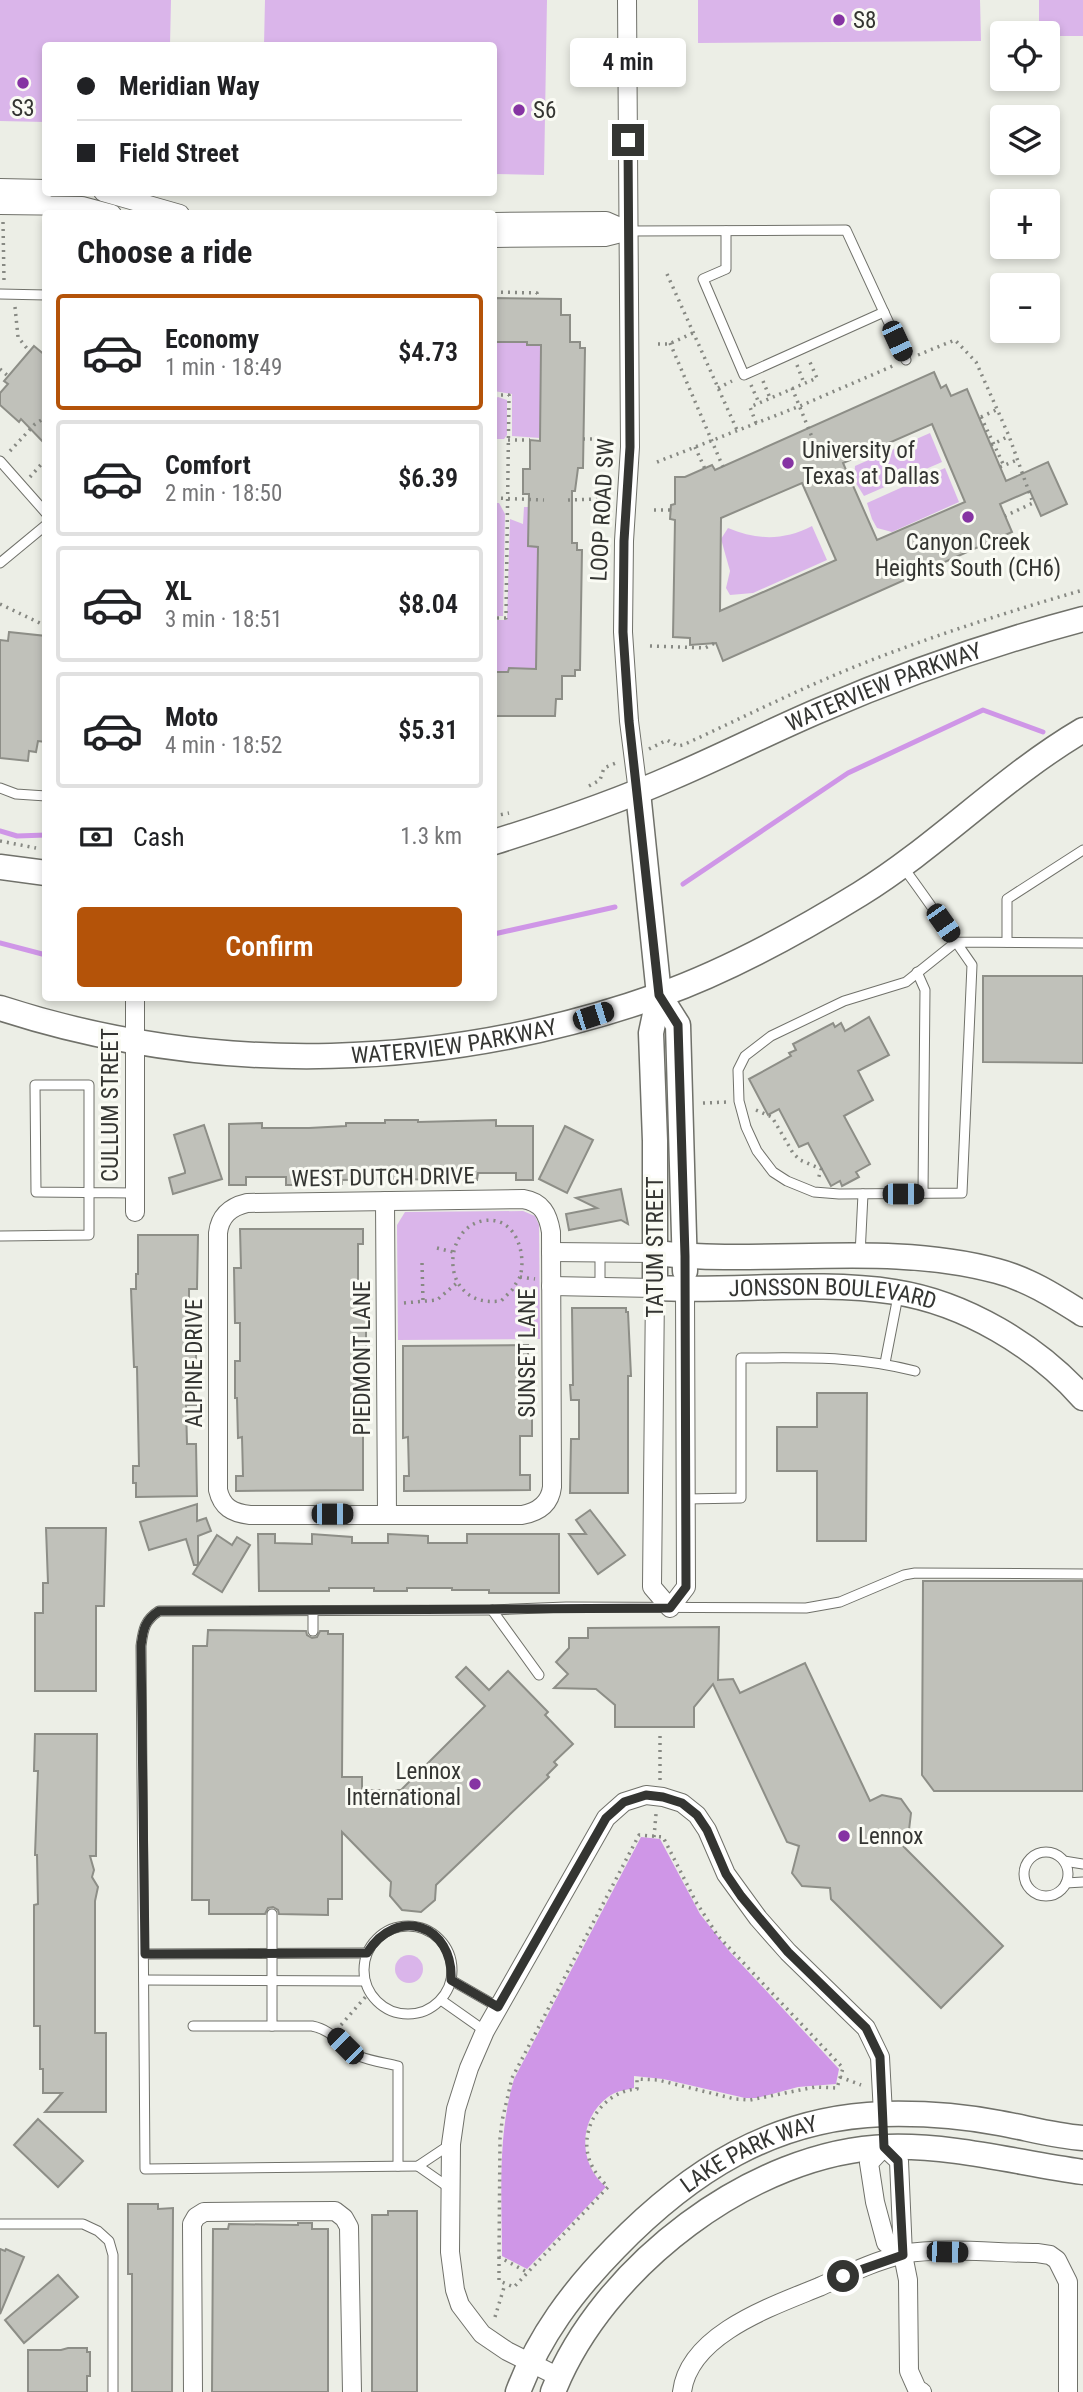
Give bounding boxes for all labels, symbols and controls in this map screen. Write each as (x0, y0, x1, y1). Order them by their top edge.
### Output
place label: S8 (853, 7, 876, 34)
marker: S8 (831, 12, 847, 28)
map controls (990, 21, 1060, 343)
button: locate (990, 21, 1060, 91)
callout: 4 min (570, 38, 686, 88)
text: 4 min (603, 49, 653, 76)
text: Meridian Way (119, 71, 260, 101)
marker: S3 (15, 75, 31, 91)
place label: S3 (11, 95, 35, 122)
place label: S6 (533, 97, 556, 124)
marker: S6 (511, 102, 527, 118)
button: layers (990, 105, 1060, 175)
route end (612, 124, 644, 156)
text: Field Street (119, 138, 239, 168)
button: + (990, 189, 1060, 259)
text: Choose a ride (77, 233, 252, 271)
button: − (990, 273, 1060, 343)
car (879, 318, 916, 364)
icon: car (81, 321, 144, 384)
text: Economy (165, 324, 259, 354)
text: $4.73 (398, 337, 458, 367)
text: 1 min · 18:49 (165, 354, 282, 381)
place label: University of Texas at Dallas (802, 437, 940, 490)
street label: LOOP ROAD SW (585, 438, 620, 582)
icon: car (81, 447, 144, 510)
text: Comfort (165, 450, 251, 480)
marker: University of Texas at Dallas (780, 455, 796, 471)
text: $6.39 (398, 463, 458, 493)
text: 2 min · 18:50 (165, 480, 282, 507)
marker: Canyon Creek Heights South (CH6) (960, 509, 976, 525)
place label: Canyon Creek Heights South (CH6) (875, 529, 1061, 582)
icon: car (81, 573, 144, 636)
text: XL (165, 576, 192, 606)
text: $8.04 (398, 589, 458, 619)
text: 3 min · 18:51 (165, 606, 282, 633)
street label: WATERVIEW PARKWAY (782, 637, 985, 737)
icon: car (81, 699, 144, 762)
text: Moto (165, 702, 218, 732)
text: $5.31 (398, 715, 458, 745)
text: 4 min · 18:52 (165, 732, 282, 759)
icon: cash (77, 818, 115, 856)
text: Cash (133, 822, 185, 852)
text: 1.3 km (400, 823, 462, 850)
car (923, 900, 964, 946)
button: Confirm (77, 907, 462, 987)
car (570, 1000, 617, 1032)
street label: WATERVIEW PARKWAY (350, 1013, 560, 1069)
street label: CULLUM STREET (97, 1028, 124, 1182)
street label: WEST DUTCH DRIVE (291, 1162, 475, 1193)
street label: TATUM STREET (642, 1176, 669, 1318)
car (883, 1184, 925, 1205)
street label: JONSSON BOULEVARD (728, 1273, 940, 1315)
street label: PIEDMONT LANE (349, 1280, 376, 1436)
street label: SUNSET LANE (514, 1288, 541, 1418)
street label: ALPINE DRIVE (181, 1298, 208, 1428)
car (312, 1504, 354, 1525)
place label: Lennox International (346, 1758, 461, 1811)
marker: Lennox International (467, 1776, 483, 1792)
place label: Lennox (858, 1823, 923, 1850)
marker: Lennox (836, 1828, 852, 1844)
car (323, 2024, 368, 2068)
street label: LAKE PARK WAY (675, 2110, 820, 2199)
car (926, 2241, 969, 2263)
route start (827, 2260, 859, 2292)

